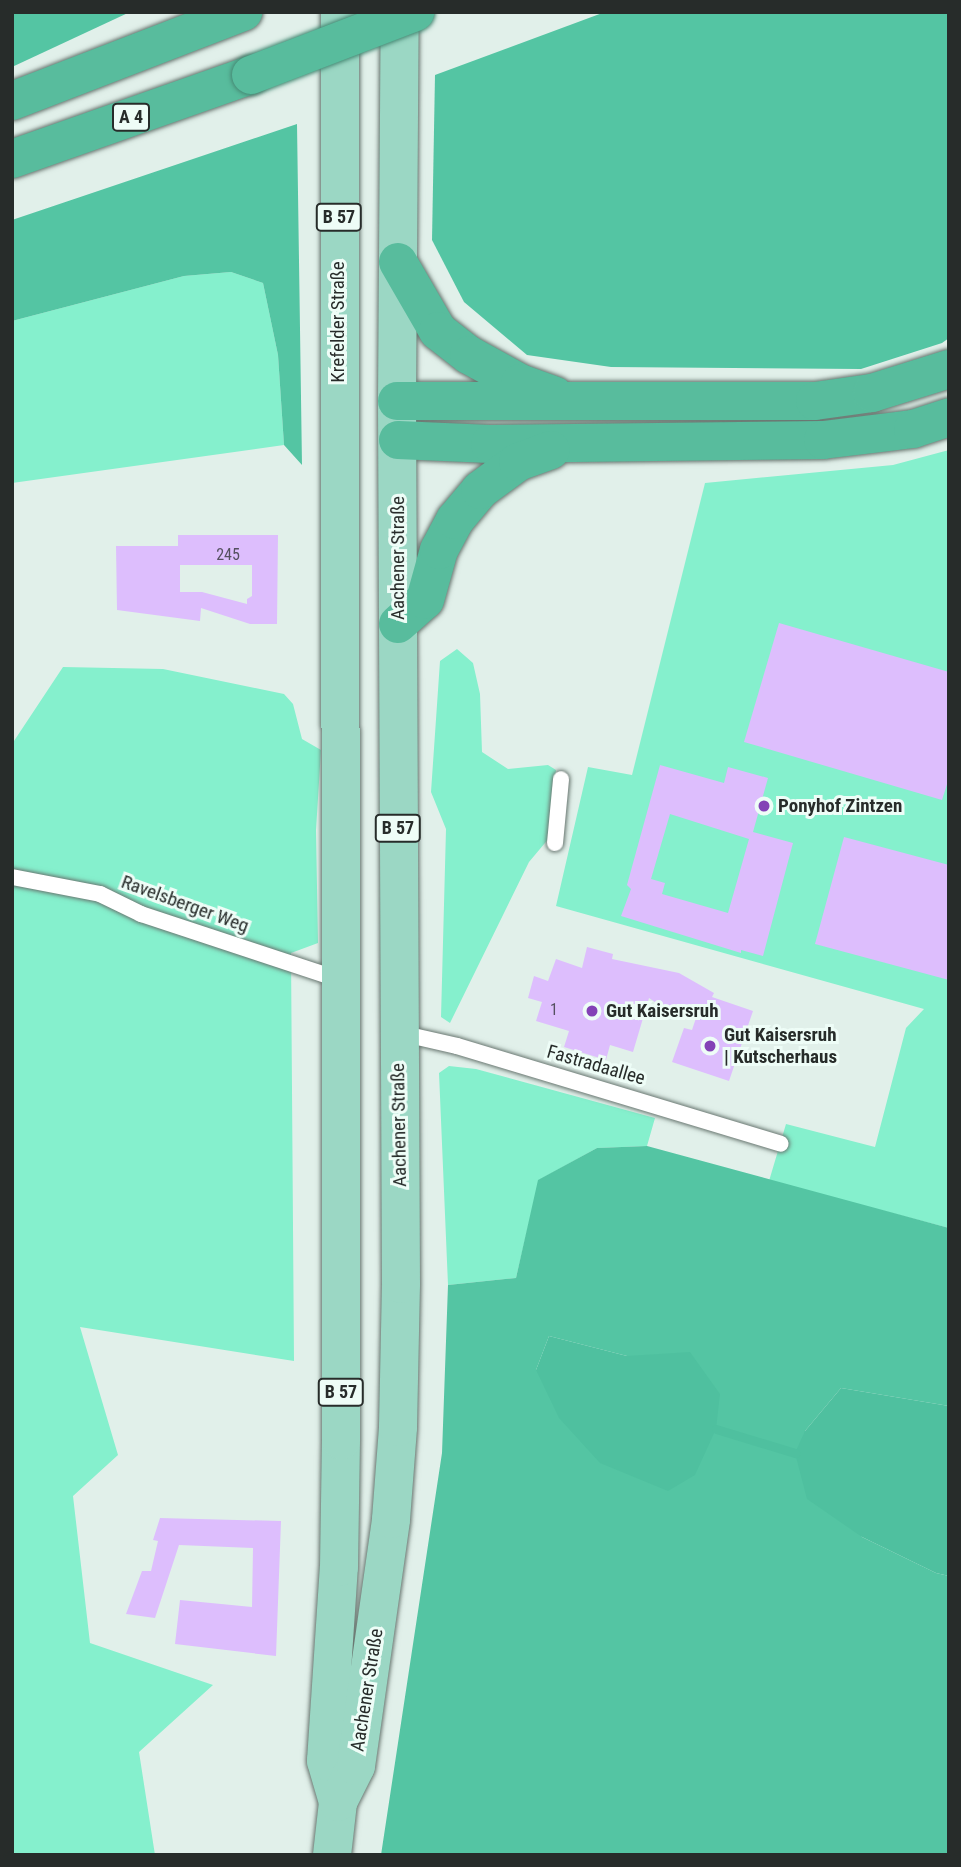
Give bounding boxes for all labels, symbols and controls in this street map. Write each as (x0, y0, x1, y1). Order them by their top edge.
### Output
road number: A 4 (112, 103, 150, 132)
road number: B 57 (314, 202, 364, 232)
street label: Krefelder Straße (327, 261, 349, 383)
street label: Aachener Straße (387, 496, 409, 620)
house number: 245 (216, 545, 240, 565)
place label: Ponyhof Zintzen (778, 795, 902, 817)
marker: Ponyhof Zintzen (756, 798, 772, 814)
road number: B 57 (374, 814, 422, 842)
street label: Ravelsberger Weg (118, 870, 252, 938)
house number: 1 (550, 1000, 558, 1020)
place label: Gut Kaisersruh (606, 1000, 719, 1022)
marker: Gut Kaisersruh (584, 1003, 600, 1019)
place label: Gut Kaisersruh | Kutscherhaus (724, 1024, 837, 1068)
marker: Gut Kaisersruh | Kutscherhaus (702, 1038, 718, 1054)
street label: Fastradaallee (544, 1040, 648, 1090)
street label: Aachener Straße (387, 1063, 411, 1187)
road number: B 57 (316, 1378, 366, 1406)
street label: Aachener Straße (346, 1627, 388, 1753)

